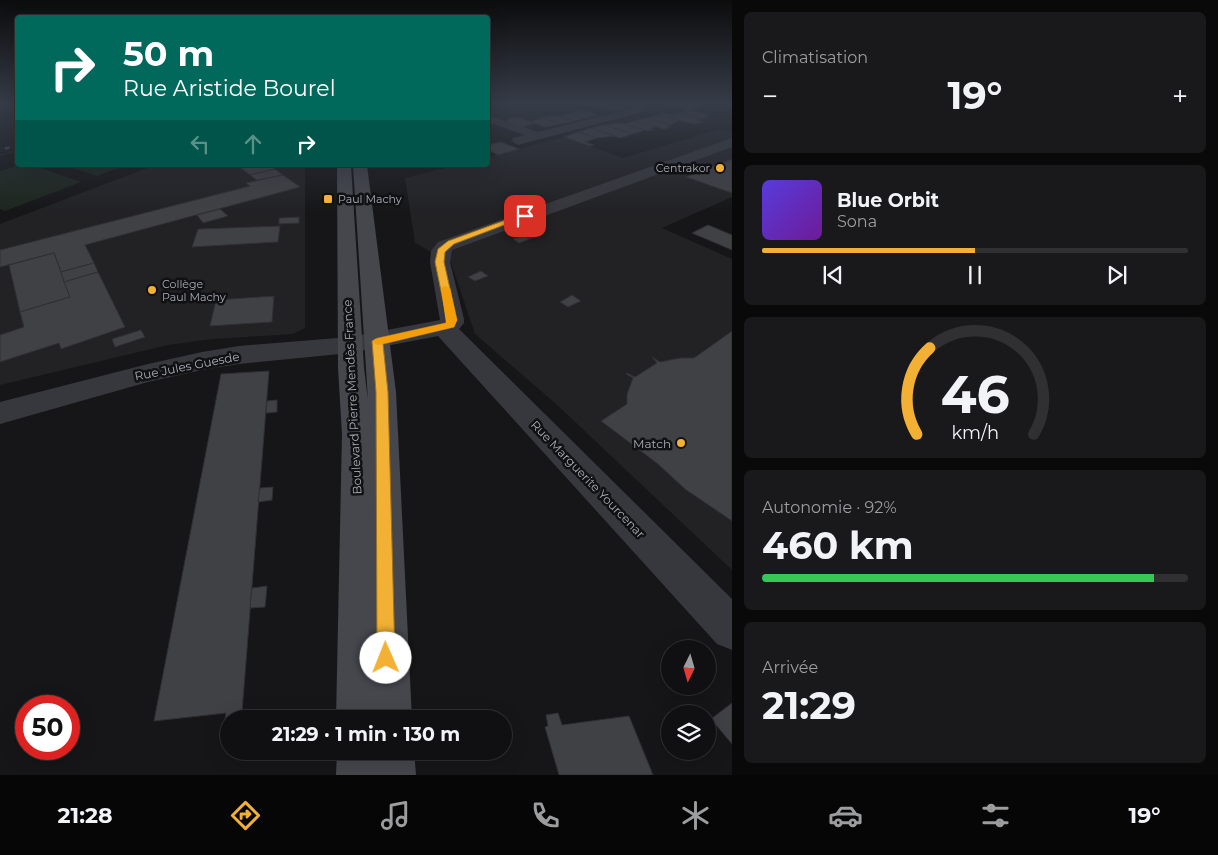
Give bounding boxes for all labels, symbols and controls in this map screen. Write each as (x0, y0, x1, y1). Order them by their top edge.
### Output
text: 50 m (123, 32, 214, 75)
icon: right (40, 35, 105, 100)
text: Climatisation (762, 48, 868, 67)
text: 19° (948, 72, 1003, 119)
text: Rue Aristide Bourel (123, 75, 336, 102)
text: − (762, 79, 778, 113)
text: + (1172, 79, 1188, 113)
icon: left (186, 130, 214, 158)
icon: ahead (239, 130, 267, 158)
icon: right (292, 130, 320, 158)
place label: Centrakor (656, 161, 710, 175)
marker: Centrakor (714, 162, 726, 174)
text: Blue Orbit (837, 189, 939, 212)
place label: Paul Machy (338, 192, 402, 206)
marker: Paul Machy (322, 193, 334, 205)
pin (504, 195, 546, 237)
icon: arrive (511, 202, 539, 230)
text: Sona (837, 212, 877, 231)
icon: previous (819, 261, 847, 289)
icon: pause (961, 261, 989, 289)
icon: next (1103, 261, 1131, 289)
place label: Collège Paul Machy (162, 277, 226, 304)
marker: Collège Paul Machy (146, 284, 158, 296)
street label: Boulevard Pierre Mendès France (339, 299, 365, 495)
street label: Rue Jules Guesde (133, 348, 241, 384)
text: 46 (941, 363, 1009, 426)
street label: Rue Marguerite Yourcenar (528, 417, 648, 541)
text: km/h (951, 422, 999, 443)
place label: Match (633, 436, 671, 451)
marker: Match (675, 437, 687, 449)
text: Autonomie · 92% (762, 498, 897, 517)
text: 460 km (762, 522, 914, 569)
position arrow (359, 631, 411, 683)
north arrow (661, 640, 716, 695)
map controls (661, 640, 716, 760)
text: Arrivée (762, 658, 818, 677)
text: 21:29 (762, 682, 856, 729)
speed limit sign: 50 (15, 695, 80, 760)
button: layers (661, 705, 716, 760)
text: 21:29 · 1 min · 130 m (272, 723, 460, 746)
icon: directions (228, 798, 263, 833)
icon: music (378, 798, 413, 833)
icon: phone (528, 798, 563, 833)
icon: climate (678, 798, 713, 833)
icon: car (828, 798, 863, 833)
icon: filters (978, 798, 1013, 833)
text: 21:28 (58, 802, 112, 829)
text: 19° (1129, 802, 1160, 829)

